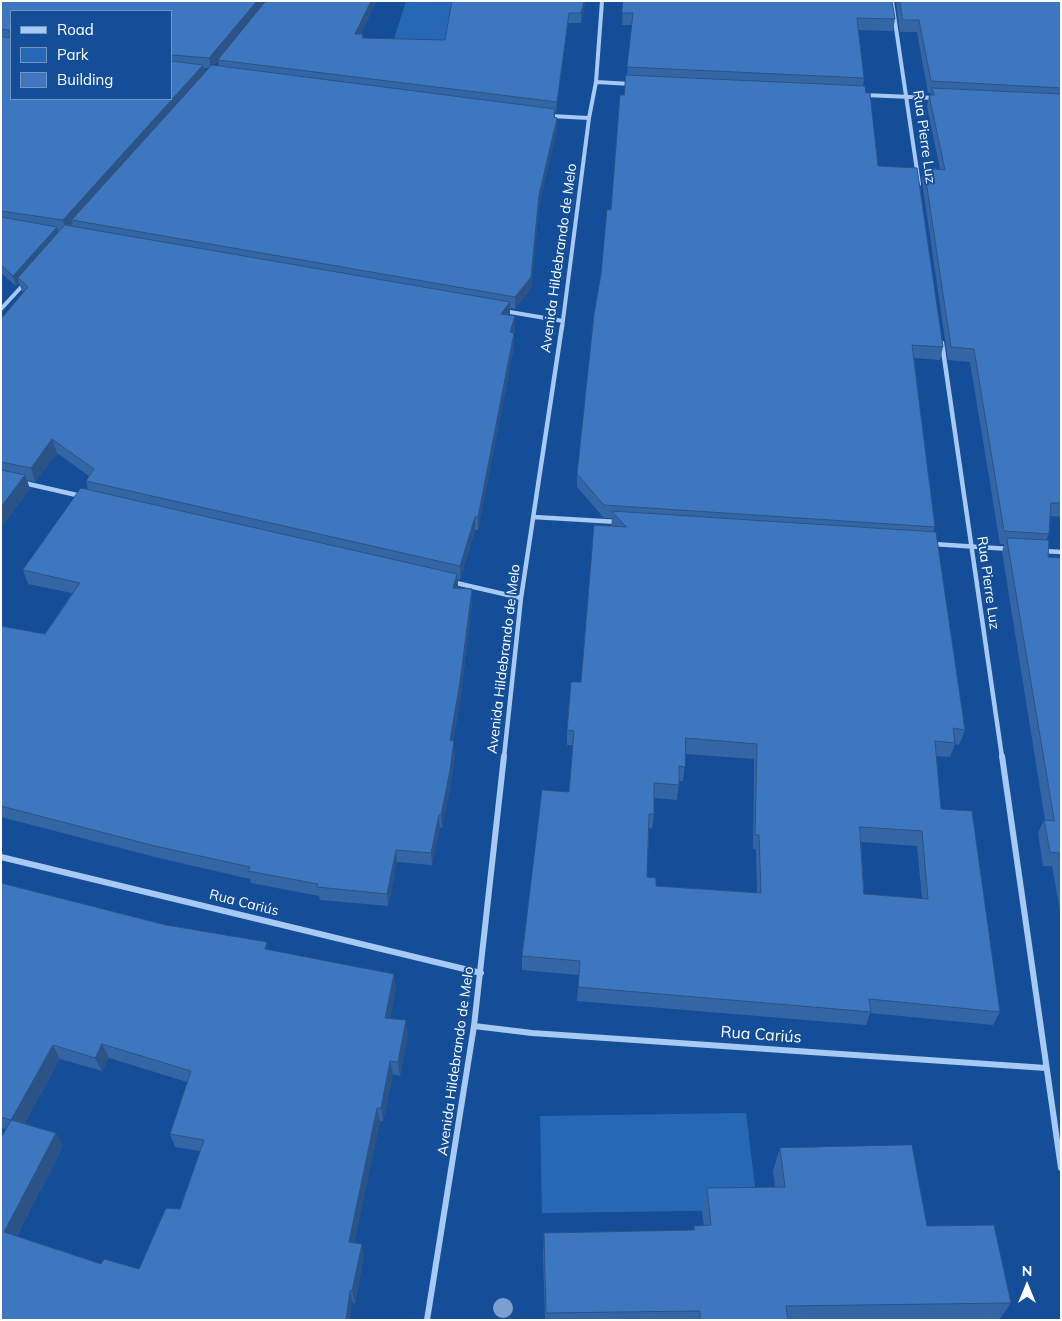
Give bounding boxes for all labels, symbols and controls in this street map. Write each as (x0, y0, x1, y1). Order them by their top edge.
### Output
legend (10, 10, 172, 100)
text: Road (57, 20, 94, 39)
text: Park (57, 45, 89, 64)
text: Building (57, 70, 113, 89)
street label: Rua Pierre Luz (909, 89, 939, 185)
street label: Avenida Hildebrando de Melo (537, 162, 581, 354)
street label: Rua Pierre Luz (973, 535, 1003, 631)
street label: Avenida Hildebrando de Melo (484, 563, 524, 755)
street label: Rua Cariús (208, 886, 280, 920)
street label: Avenida Hildebrando de Melo (434, 965, 478, 1157)
street label: Rua Cariús (720, 1023, 802, 1047)
north arrow (1002, 1261, 1052, 1311)
text: N (1022, 1262, 1032, 1280)

